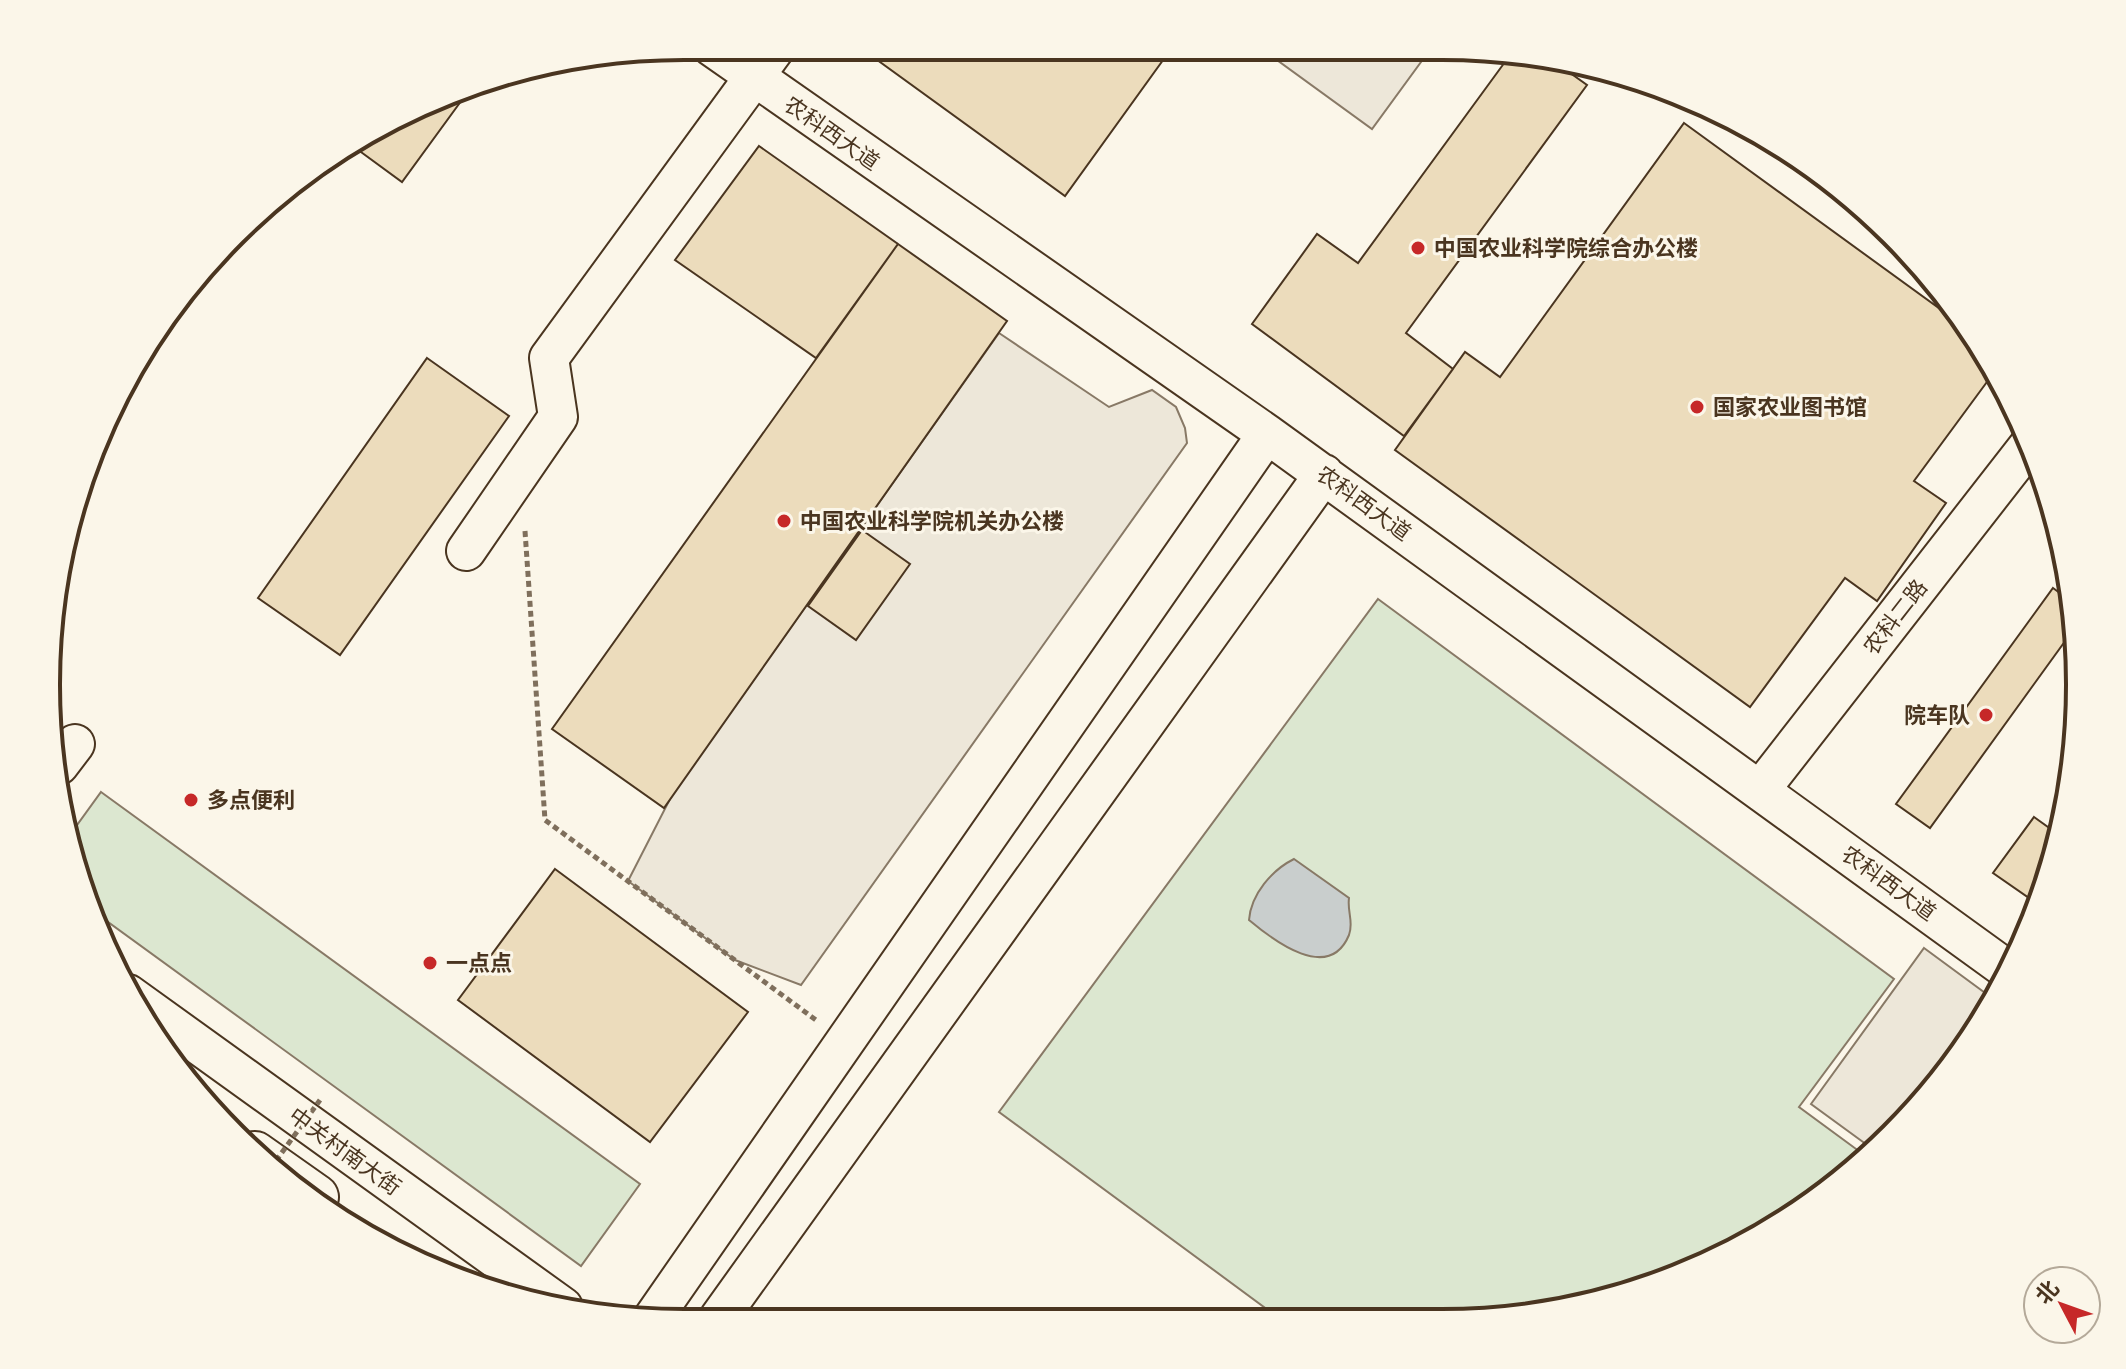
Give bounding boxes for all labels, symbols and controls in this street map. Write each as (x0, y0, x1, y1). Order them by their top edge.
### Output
street label: 农科西大道 (779, 91, 885, 175)
place label: 中国农业科学院综合办公楼 (1434, 235, 1698, 261)
marker: 中国农业科学院综合办公楼 (1409, 239, 1427, 257)
place label: 国家农业图书馆 (1713, 394, 1867, 420)
marker: 国家农业图书馆 (1688, 398, 1706, 416)
street label: 农科西大道 (1312, 460, 1416, 546)
place label: 中国农业科学院机关办公楼 (800, 508, 1064, 534)
marker: 中国农业科学院机关办公楼 (775, 512, 793, 530)
street label: 农科二路 (1858, 574, 1932, 660)
place label: 院车队 (1904, 702, 1970, 728)
marker: 院车队 (1977, 706, 1995, 724)
place label: 多点便利 (207, 787, 295, 813)
marker: 多点便利 (182, 791, 200, 809)
street label: 农科西大道 (1837, 840, 1941, 926)
place label: 一点点 (446, 950, 512, 976)
marker: 一点点 (421, 954, 439, 972)
street label: 中关村南大街 (284, 1102, 406, 1200)
north arrow (2022, 1265, 2102, 1345)
text: 北 (2030, 1275, 2064, 1309)

